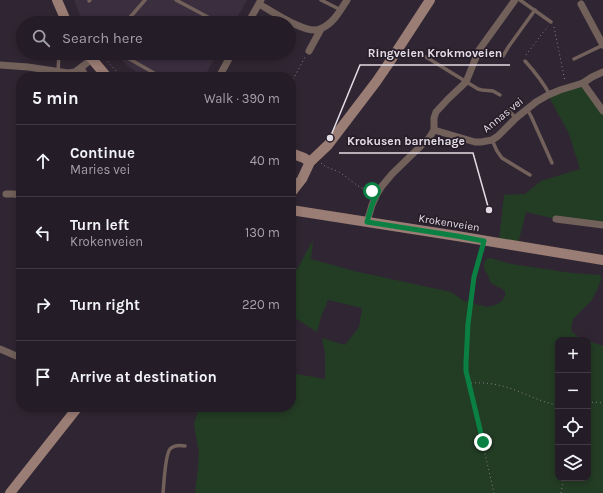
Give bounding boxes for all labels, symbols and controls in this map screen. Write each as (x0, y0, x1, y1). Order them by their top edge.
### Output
search box (16, 16, 296, 60)
icon: search (30, 27, 52, 49)
text: Search here (62, 29, 143, 47)
callout: Ringveien Krokmoveien (360, 41, 510, 65)
text: Ringveien Krokmoveien (368, 46, 502, 60)
text: 5 min (32, 88, 79, 108)
text: Walk · 390 m (204, 91, 280, 106)
street label: Annas vei (480, 95, 526, 135)
callout: Krokusen barnehage (339, 129, 473, 153)
text: Krokusen barnehage (347, 134, 465, 148)
text: Continue (70, 144, 135, 162)
icon: ahead (32, 150, 54, 172)
text: 40 m (250, 153, 280, 168)
text: Maries vei (70, 162, 130, 177)
route start (363, 182, 381, 200)
street label: Krokenveien (417, 212, 481, 234)
text: Turn left (70, 216, 129, 234)
icon: left (32, 222, 54, 244)
text: 130 m (245, 225, 280, 240)
text: Krokenveien (70, 234, 143, 249)
icon: right (32, 294, 54, 316)
text: Turn right (70, 296, 140, 314)
text: 220 m (242, 297, 280, 312)
map controls (555, 337, 591, 481)
button: + (555, 337, 591, 373)
icon: arrive (32, 366, 54, 388)
text: Arrive at destination (70, 368, 217, 386)
button: − (555, 373, 591, 409)
button: locate (555, 409, 591, 445)
route end (474, 433, 492, 451)
button: layers (555, 445, 591, 481)

